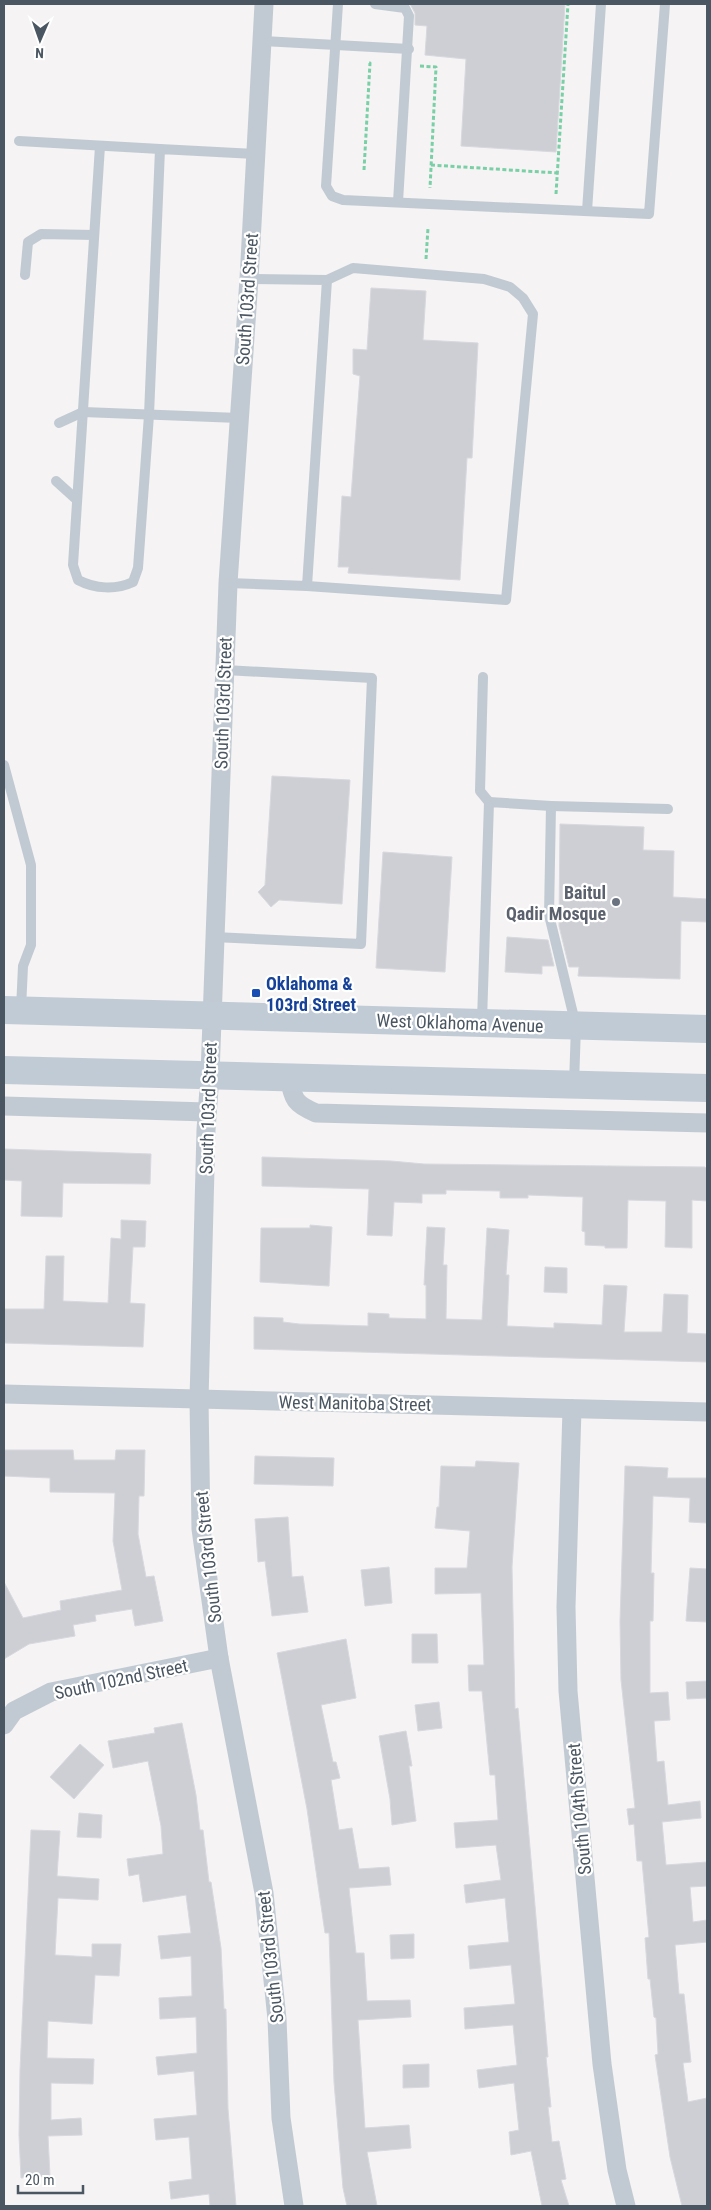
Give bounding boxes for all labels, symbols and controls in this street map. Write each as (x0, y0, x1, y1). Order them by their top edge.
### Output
north arrow (15, 15, 65, 65)
text: N (35, 45, 44, 61)
street label: South 103rd Street (232, 232, 262, 366)
street label: South 103rd Street (210, 636, 236, 770)
place label: Baitul Qadir Mosque (506, 882, 606, 924)
marker: Baitul Qadir Mosque (610, 896, 622, 908)
place label: Oklahoma & 103rd Street (266, 973, 356, 1015)
marker: Oklahoma & 103rd Street (250, 987, 262, 999)
street label: West Oklahoma Avenue (376, 1010, 544, 1036)
street label: South 103rd Street (195, 1041, 221, 1175)
street label: West Manitoba Street (279, 1391, 431, 1415)
street label: South 103rd Street (191, 1490, 225, 1624)
street label: South 102nd Street (52, 1655, 190, 1703)
street label: South 104th Street (563, 1742, 595, 1876)
street label: South 103rd Street (253, 1890, 287, 2024)
scale bar (18, 2162, 82, 2194)
text: 20 m (25, 2171, 55, 2189)

